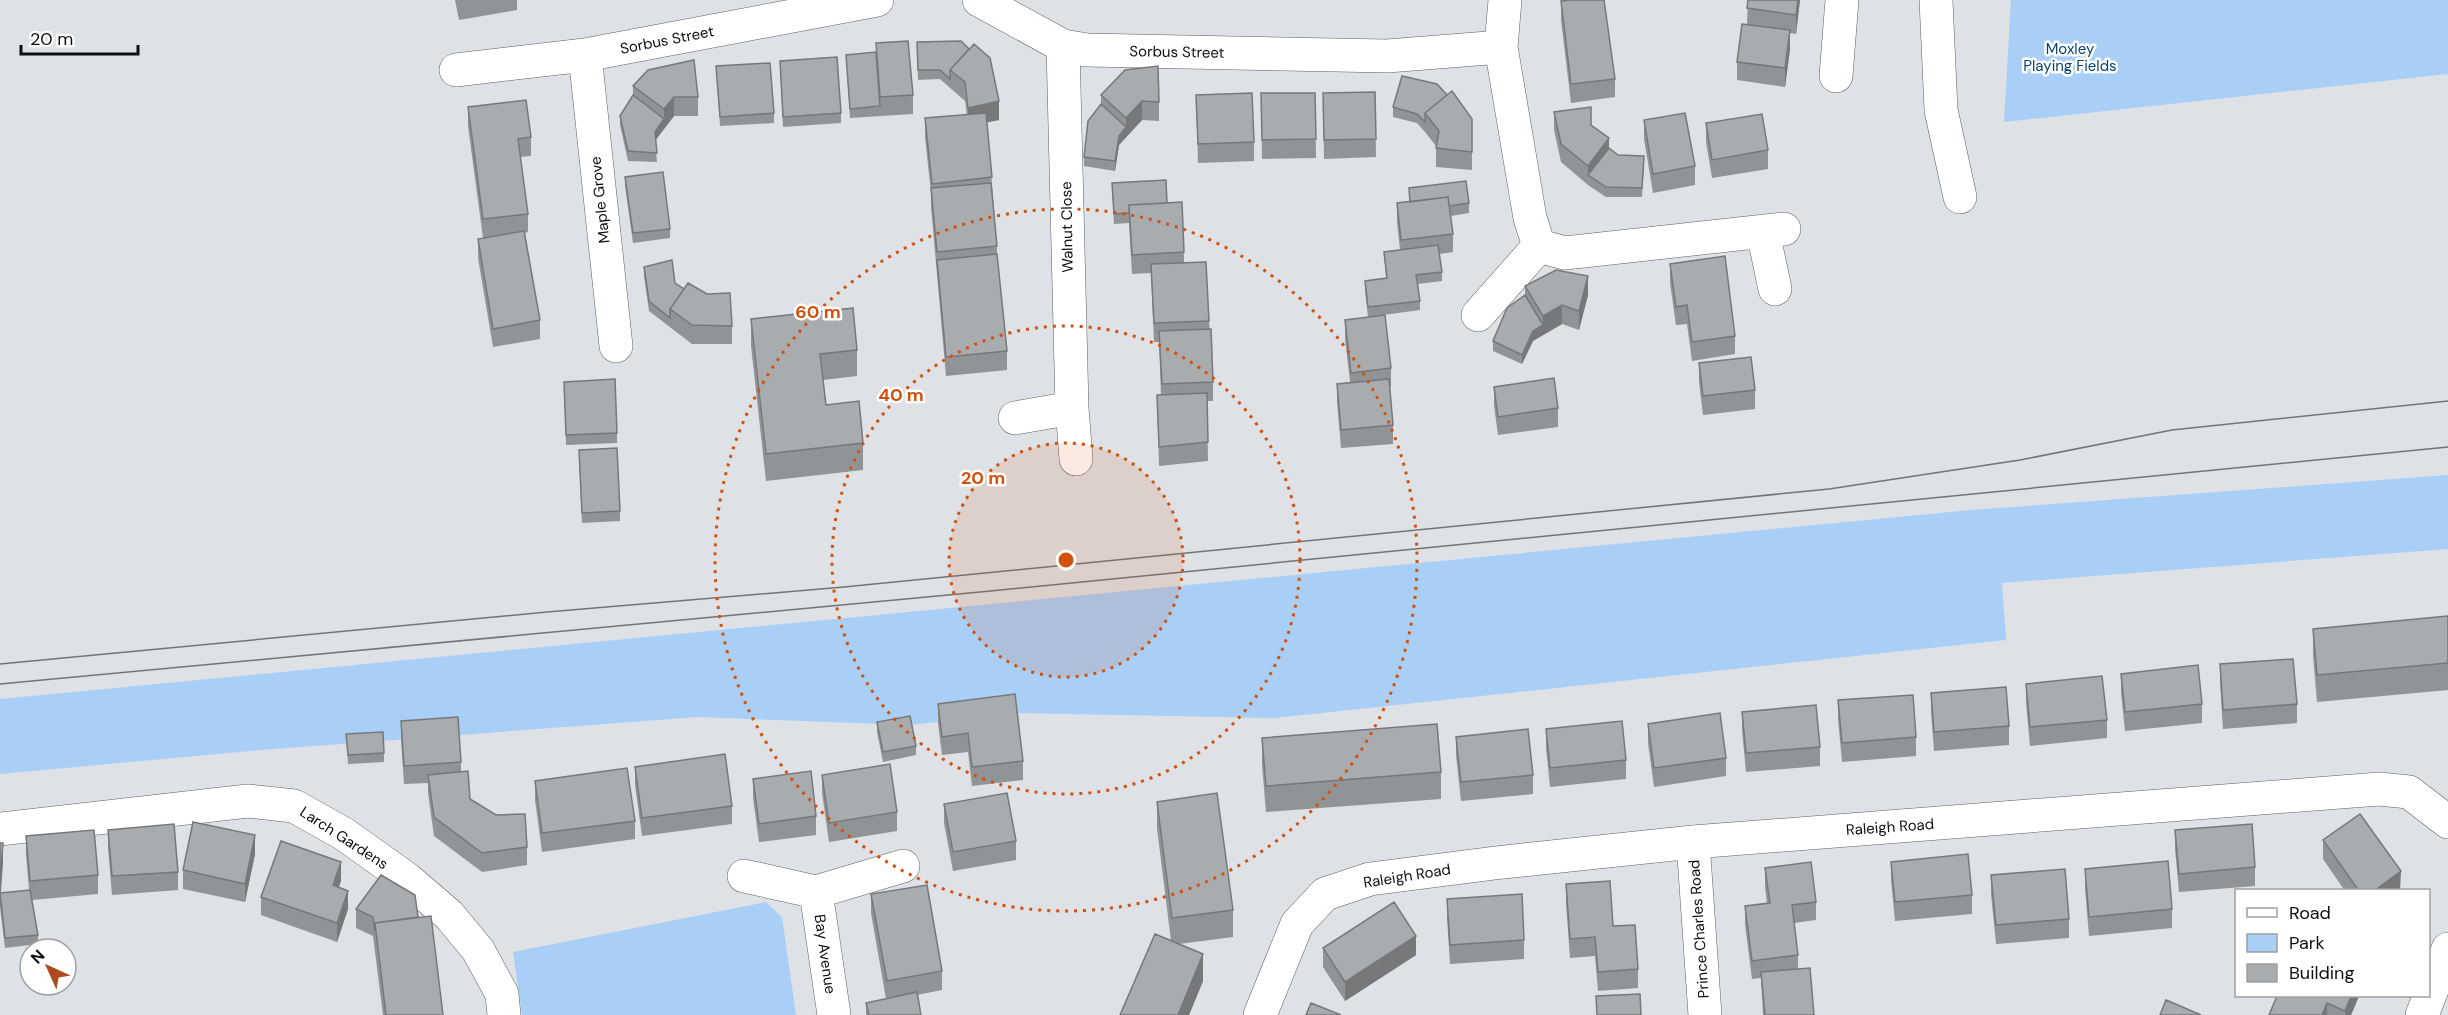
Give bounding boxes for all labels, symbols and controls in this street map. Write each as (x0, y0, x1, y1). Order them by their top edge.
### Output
scale bar (21, 18, 138, 56)
street label: Sorbus Street (618, 21, 716, 59)
text: 20 m (30, 27, 73, 51)
park label: Moxley Playing Fields (2023, 39, 2117, 76)
street label: Sorbus Street (1129, 41, 1225, 63)
street label: Maple Grove (585, 156, 615, 244)
street label: Walnut Close (1056, 181, 1078, 273)
text: 60 m (795, 300, 841, 324)
text: 40 m (878, 383, 924, 407)
text: 20 m (961, 466, 1005, 490)
centre of rings (1056, 550, 1076, 570)
street label: Larch Gardens (296, 802, 392, 874)
street label: Raleigh Road (1845, 814, 1935, 840)
street label: Raleigh Road (1362, 859, 1452, 893)
street label: Prince Charles Road (1684, 859, 1714, 999)
legend (2235, 889, 2430, 997)
text: Road (2289, 901, 2331, 925)
street label: Bay Avenue (810, 913, 840, 995)
text: Park (2289, 931, 2325, 955)
north arrow (18, 937, 78, 997)
text: N (26, 945, 49, 968)
text: Building (2289, 961, 2354, 985)

